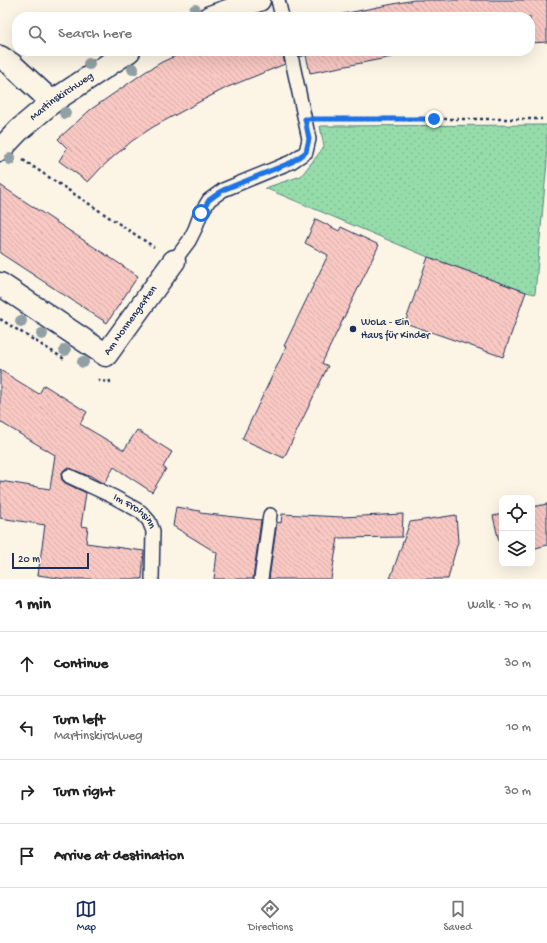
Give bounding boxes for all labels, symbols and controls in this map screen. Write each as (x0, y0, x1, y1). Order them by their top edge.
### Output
search box (12, 12, 535, 56)
icon: search (26, 23, 48, 45)
text: Search here (58, 25, 132, 43)
street label: Martinskirchweg (28, 70, 96, 124)
route end (425, 110, 443, 128)
route start (192, 204, 210, 222)
street label: Am Nonnengarten (102, 283, 160, 358)
place label: WoLa - Ein Haus für Kinder (361, 317, 431, 342)
marker: WoLa - Ein Haus für Kinder (348, 324, 358, 334)
street label: Im Frohsinn (111, 492, 158, 531)
map controls (499, 495, 535, 567)
button: locate (499, 495, 535, 531)
button: layers (499, 531, 535, 567)
scale bar (12, 551, 89, 570)
text: 20 m (18, 554, 40, 566)
text: 1 min (16, 595, 51, 615)
text: Walk · 70 m (467, 598, 531, 613)
icon: ahead (16, 653, 38, 675)
text: Continue (54, 655, 108, 673)
text: 30 m (505, 656, 531, 671)
text: Turn left (54, 711, 105, 729)
icon: left (16, 717, 38, 739)
text: 10 m (506, 720, 531, 735)
text: Martinskirchweg (54, 729, 143, 744)
icon: right (16, 781, 38, 803)
text: Turn right (54, 783, 114, 801)
text: 30 m (505, 784, 531, 799)
icon: arrive (16, 845, 38, 867)
text: Arrive at destination (54, 847, 184, 865)
tab: Map (75, 898, 97, 934)
tab: Directions (248, 898, 293, 934)
tab: Saved (443, 898, 472, 934)

